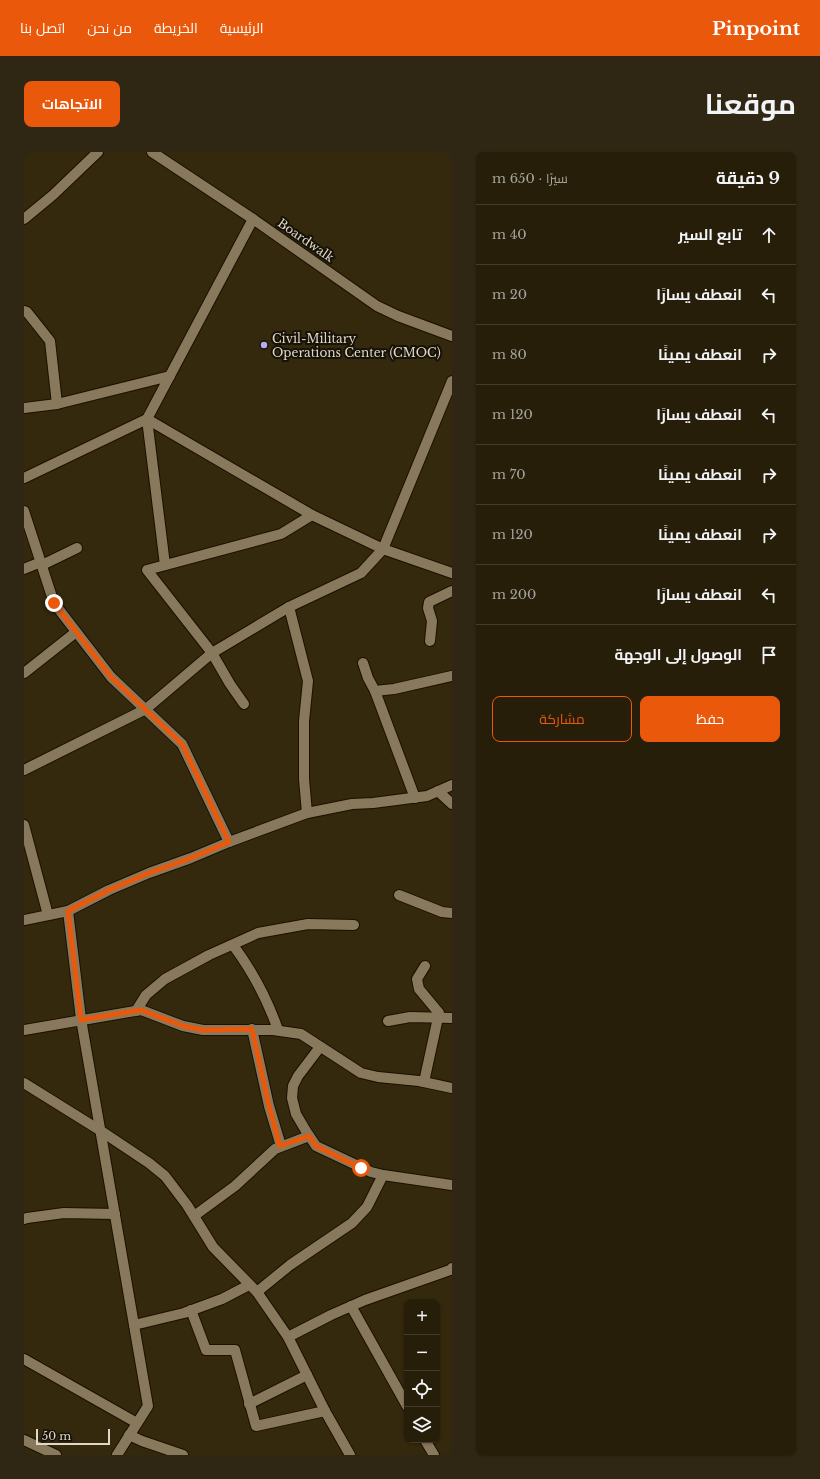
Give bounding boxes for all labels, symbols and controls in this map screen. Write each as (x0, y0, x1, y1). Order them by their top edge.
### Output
text: Pinpoint (712, 17, 800, 40)
text: اتصل بنا (20, 19, 65, 37)
text: من نحن (87, 19, 132, 37)
text: الخريطة (154, 19, 198, 37)
text: الرئيسية (220, 19, 264, 37)
button: الاتجاهات (24, 81, 120, 127)
text: موقعنا (705, 87, 796, 122)
text: 9 دقيقة (716, 168, 780, 189)
text: سيرًا · 650 m (492, 170, 568, 187)
street label: Boardwalk (275, 215, 338, 265)
icon: ahead (758, 224, 780, 246)
text: تابع السير (678, 225, 742, 244)
text: 40 m (492, 226, 527, 243)
icon: left (758, 284, 780, 306)
text: انعطف يسارًا (656, 285, 742, 304)
text: 20 m (492, 286, 527, 303)
place label: Civil-Military Operations Center (CMOC) (272, 331, 441, 360)
marker: Civil-Military Operations Center (CMOC) (259, 340, 269, 350)
icon: right (758, 344, 780, 366)
text: انعطف يمينًا (658, 345, 742, 364)
text: 80 m (492, 346, 527, 363)
icon: left (758, 404, 780, 426)
text: انعطف يسارًا (656, 405, 742, 424)
text: 120 m (492, 406, 533, 423)
icon: right (758, 464, 780, 486)
text: انعطف يمينًا (658, 465, 742, 484)
text: 70 m (492, 466, 526, 483)
icon: right (758, 524, 780, 546)
text: انعطف يمينًا (658, 525, 742, 544)
text: 120 m (492, 526, 533, 543)
icon: left (758, 584, 780, 606)
text: انعطف يسارًا (656, 585, 742, 604)
text: 200 m (492, 586, 536, 603)
route end (45, 594, 63, 612)
icon: arrive (758, 644, 780, 666)
text: الوصول إلى الوجهة (615, 645, 742, 664)
button: مشاركة (492, 696, 632, 742)
button: حفظ (640, 696, 780, 742)
route start (352, 1159, 370, 1177)
map controls (404, 1299, 440, 1443)
button: + (404, 1299, 440, 1335)
button: − (404, 1335, 440, 1371)
button: locate (404, 1371, 440, 1407)
button: layers (404, 1407, 440, 1443)
scale bar (36, 1427, 110, 1446)
text: 50 m (42, 1429, 71, 1443)

